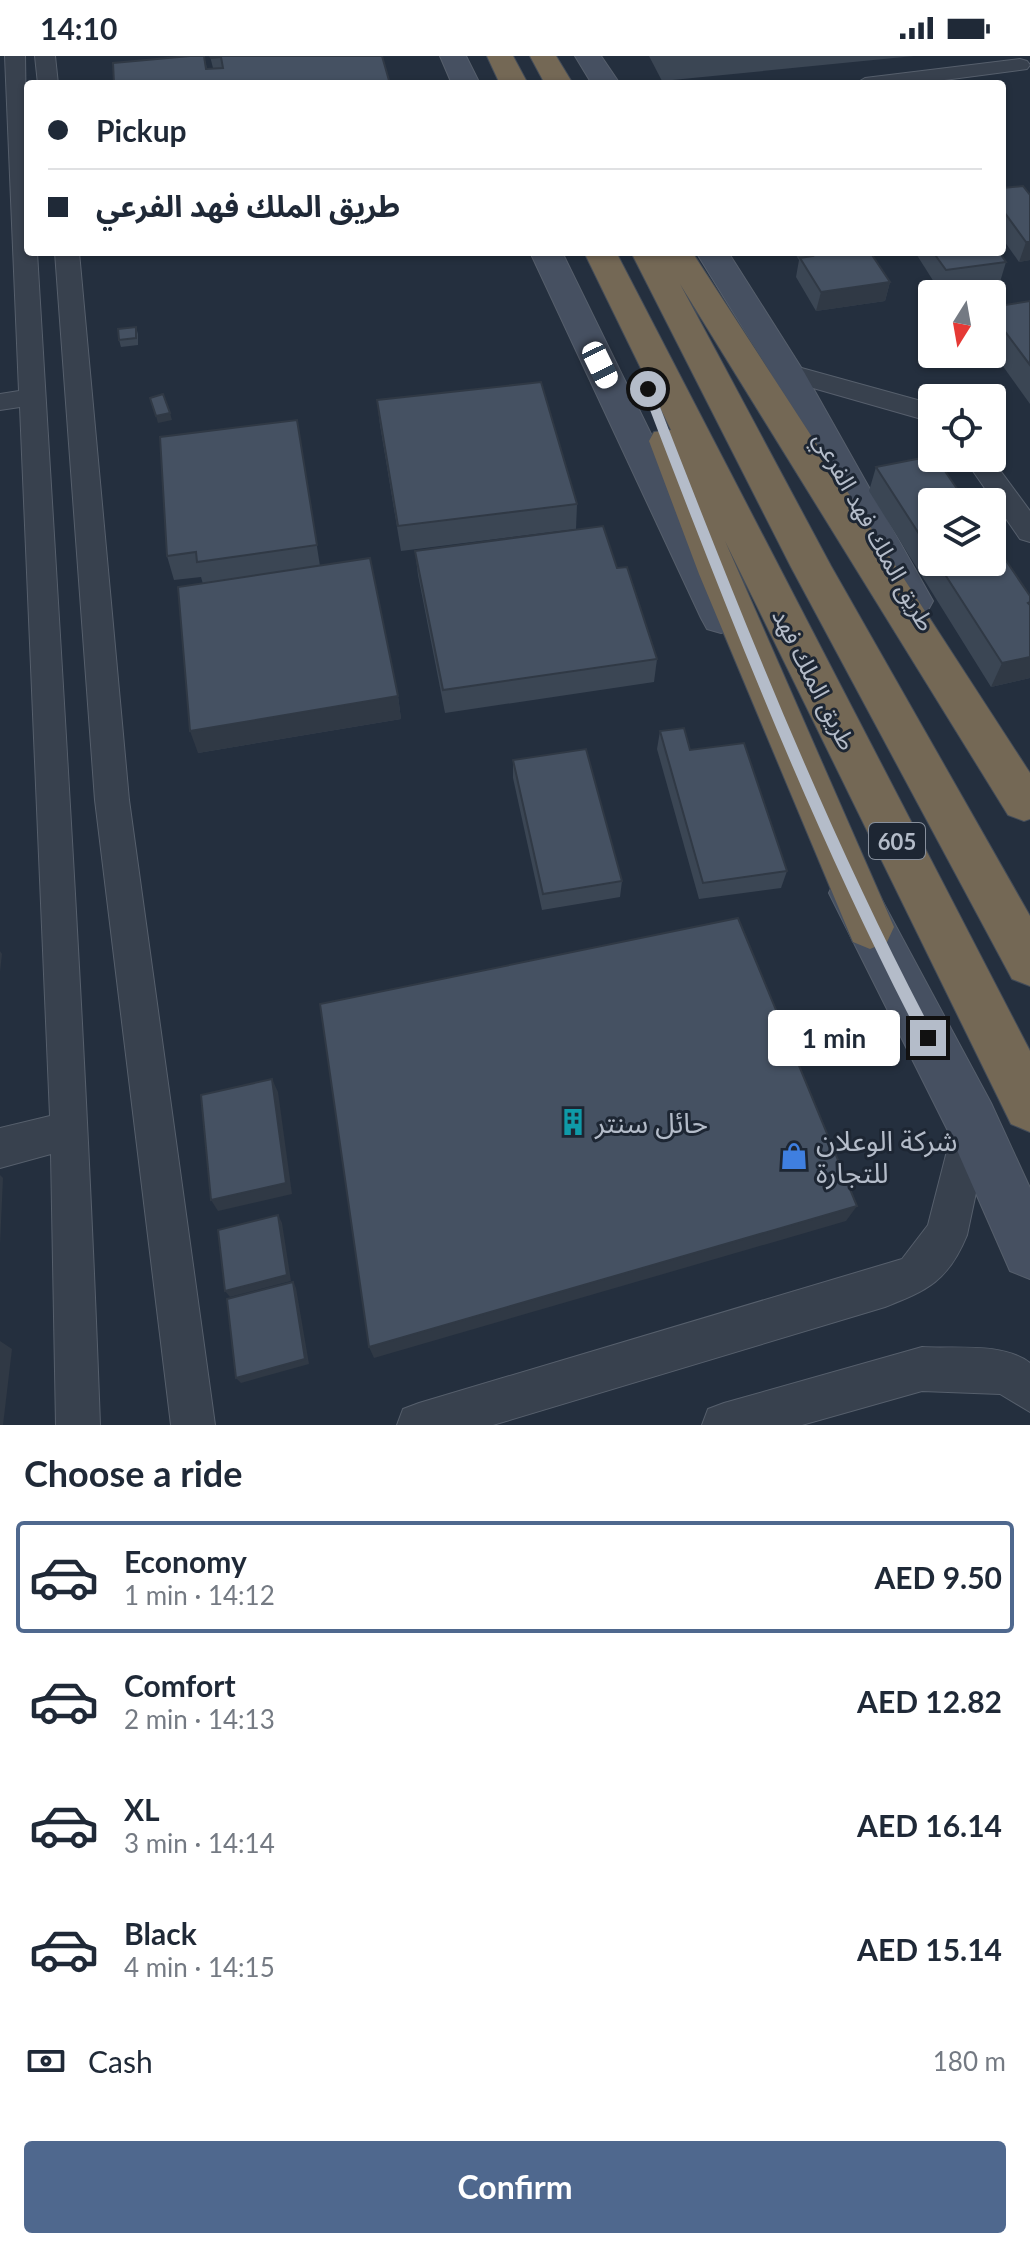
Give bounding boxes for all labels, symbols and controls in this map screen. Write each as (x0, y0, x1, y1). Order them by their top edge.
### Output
text: 14:10 (40, 10, 117, 46)
text: Pickup (96, 112, 187, 148)
text: طريق الملك فهد الفرعي (96, 187, 400, 223)
north arrow (918, 280, 1006, 368)
map controls (918, 280, 1006, 576)
car (579, 338, 621, 392)
route start (630, 371, 666, 407)
button: locate (918, 384, 1006, 472)
street label: طريق الملك فهد الفرعي (803, 426, 942, 638)
button: layers (918, 488, 1006, 576)
street label: طريق الملك فهد (765, 603, 863, 755)
road number: 605 (869, 823, 925, 859)
callout: 1 min (768, 1010, 900, 1066)
route end (910, 1020, 946, 1056)
text: 1 min (802, 1022, 866, 1054)
place label: حائل سنتر (594, 1105, 708, 1140)
building icon: حائل سنتر (558, 1107, 588, 1137)
place label: شركة الوعلان للتجارة (816, 1123, 957, 1190)
shop icon: شركة الوعلان للتجارة (779, 1141, 809, 1171)
text: Choose a ride (24, 1451, 243, 1495)
icon: car (28, 1541, 100, 1613)
text: Economy (124, 1543, 247, 1579)
text: AED 9.50 (874, 1559, 1002, 1595)
text: 1 min · 14:12 (124, 1579, 275, 1611)
icon: car (28, 1665, 100, 1737)
text: Comfort (124, 1667, 236, 1703)
text: AED 12.82 (857, 1683, 1002, 1719)
text: 2 min · 14:13 (124, 1703, 275, 1735)
icon: car (28, 1789, 100, 1861)
text: XL (124, 1791, 160, 1827)
text: AED 16.14 (857, 1807, 1002, 1843)
text: 3 min · 14:14 (124, 1827, 275, 1859)
icon: car (28, 1913, 100, 1985)
text: Black (124, 1915, 197, 1951)
text: AED 15.14 (857, 1931, 1002, 1967)
text: 4 min · 14:15 (124, 1951, 275, 1983)
icon: cash (24, 2039, 68, 2083)
text: Cash (88, 2043, 153, 2079)
text: 180 m (933, 2045, 1006, 2077)
button: Confirm (24, 2141, 1006, 2233)

